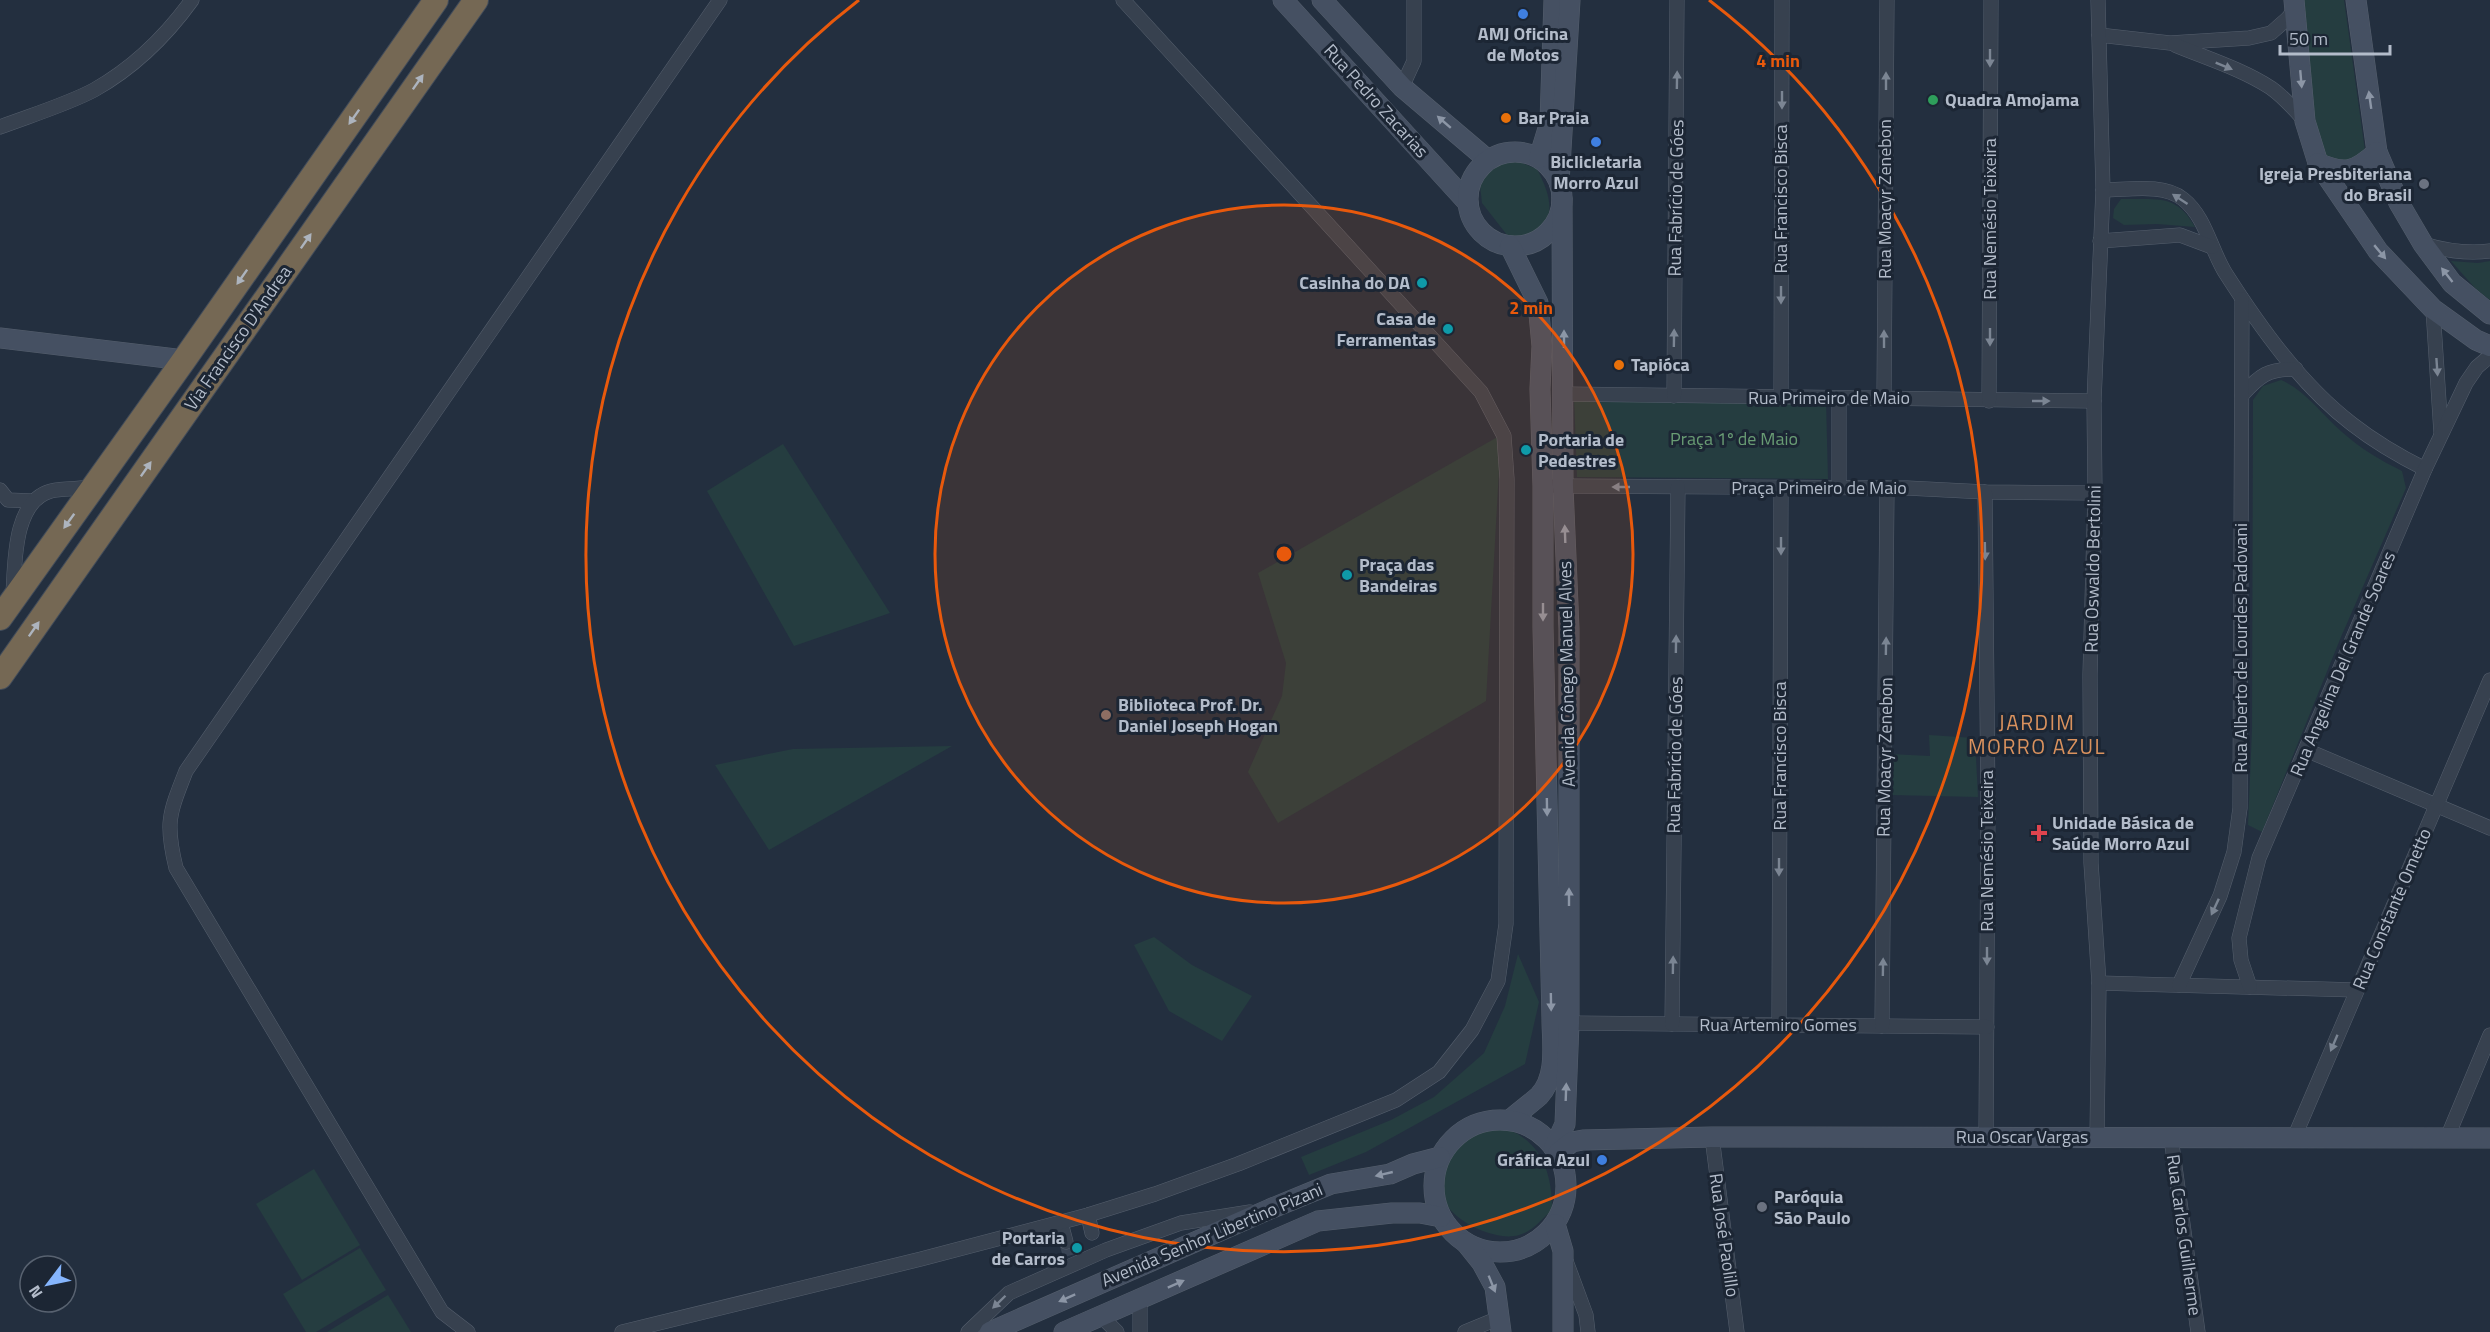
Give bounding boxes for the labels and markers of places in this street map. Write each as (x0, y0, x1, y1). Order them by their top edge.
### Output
marker: AMJ Oficina de Motos (1516, 7, 1530, 21)
place label: AMJ Oficina de Motos (1478, 20, 1568, 68)
place label: Quadra Amojama (1945, 86, 2079, 113)
marker: Quadra Amojama (1926, 93, 1940, 107)
place label: Bar Praia (1518, 104, 1589, 131)
marker: Bar Praia (1499, 111, 1513, 125)
marker: Biclicletaria Morro Azul (1589, 135, 1603, 149)
place label: Biclicletaria Morro Azul (1550, 148, 1642, 196)
place label: Igreja Presbiteriana do Brasil (2259, 160, 2412, 208)
marker: Igreja Presbiteriana do Brasil (2417, 177, 2431, 191)
place label: Casinha do DA (1299, 269, 1410, 296)
marker: Casinha do DA (1415, 276, 1429, 290)
place label: Casa de Ferramentas (1336, 305, 1436, 353)
marker: Casa de Ferramentas (1441, 322, 1455, 336)
place label: Tapióca (1631, 351, 1690, 378)
marker: Tapióca (1612, 358, 1626, 372)
place label: Portaria de Pedestres (1538, 426, 1624, 474)
marker: Portaria de Pedestres (1519, 443, 1533, 457)
centre of rings (1274, 544, 1294, 564)
place label: Praça das Bandeiras (1359, 551, 1437, 599)
marker: Praça das Bandeiras (1340, 568, 1354, 582)
place label: Biblioteca Prof. Dr. Daniel Joseph Hogan (1118, 691, 1278, 739)
marker: Biblioteca Prof. Dr. Daniel Joseph Hogan (1099, 708, 1113, 722)
place label: Unidade Básica de Saúde Morro Azul (2052, 809, 2194, 857)
marker: Unidade Básica de Saúde Morro Azul (2030, 824, 2048, 842)
place label: Gráfica Azul (1497, 1146, 1590, 1173)
marker: Gráfica Azul (1595, 1153, 1609, 1167)
place label: Paróquia São Paulo (1774, 1183, 1851, 1231)
marker: Paróquia São Paulo (1755, 1200, 1769, 1214)
place label: Portaria de Carros (992, 1224, 1065, 1272)
marker: Portaria de Carros (1070, 1241, 1084, 1255)

